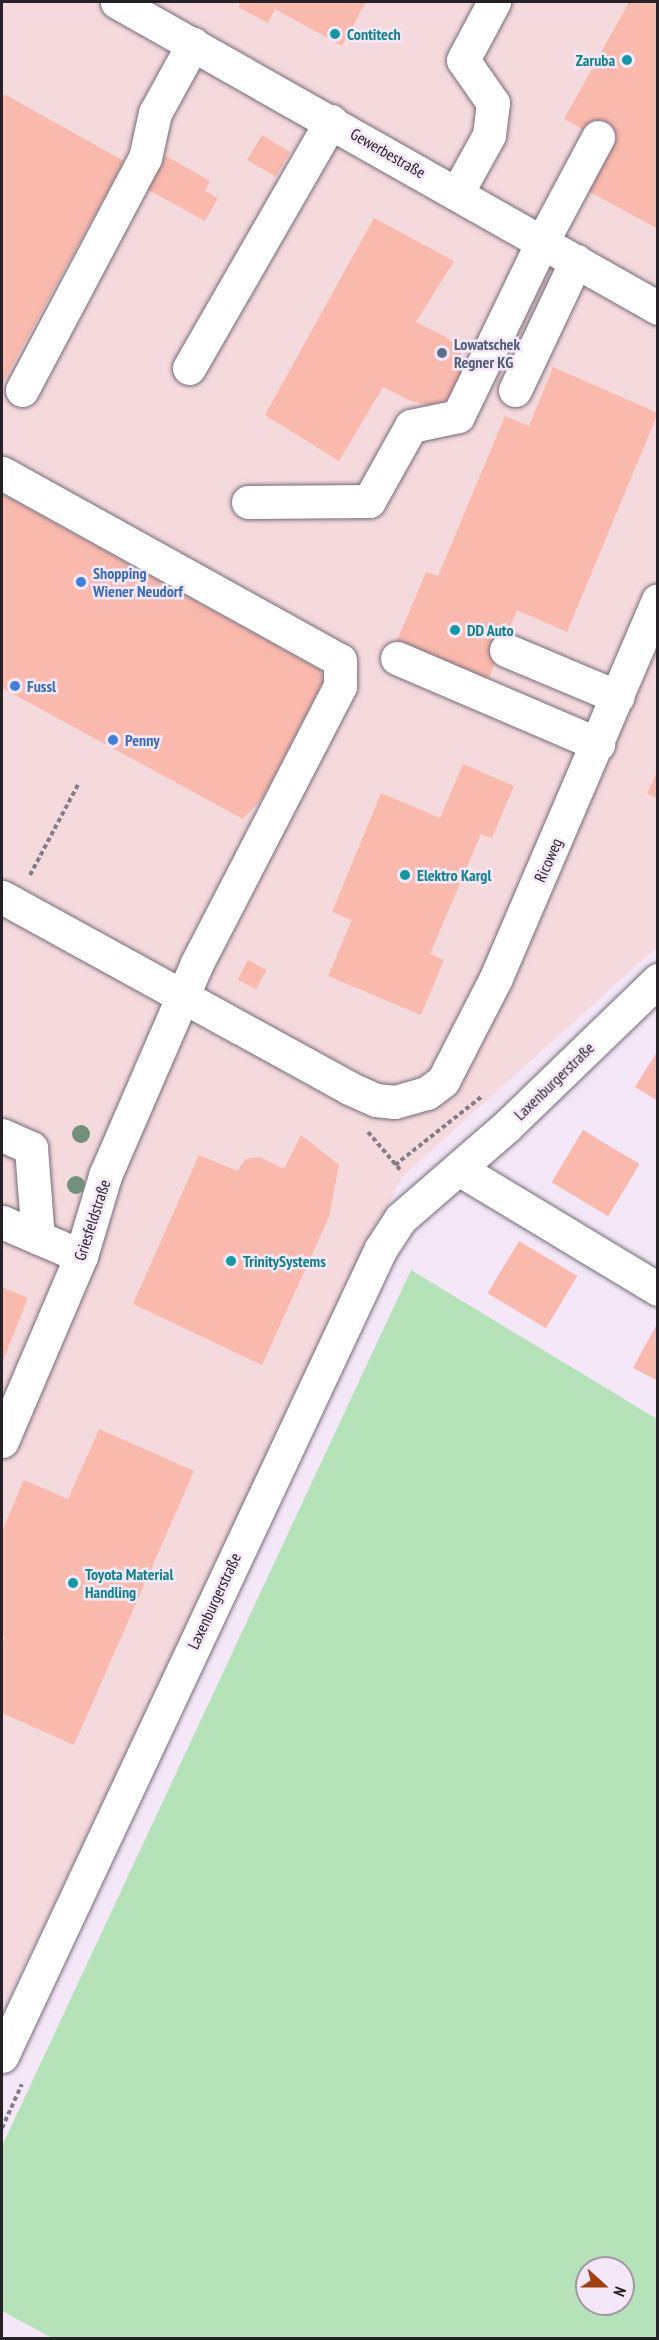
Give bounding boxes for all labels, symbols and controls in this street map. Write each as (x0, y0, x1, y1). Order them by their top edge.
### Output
place label: Contitech (347, 24, 401, 44)
marker: Contitech (328, 27, 342, 41)
place label: Zaruba (576, 50, 615, 70)
marker: Zaruba (620, 53, 634, 67)
street label: Gewerbestraße (347, 124, 429, 182)
place label: Lowatschek Regner KG (454, 334, 520, 372)
marker: Lowatschek Regner KG (435, 346, 449, 360)
place label: Shopping Wiener Neudorf (93, 563, 183, 601)
marker: Shopping Wiener Neudorf (74, 575, 88, 589)
place label: DD Auto (467, 620, 514, 640)
marker: DD Auto (448, 623, 462, 637)
place label: Fussl (27, 676, 56, 696)
marker: Fussl (8, 679, 22, 693)
place label: Penny (125, 730, 160, 750)
marker: Penny (106, 733, 120, 747)
street label: Ricoweg (530, 835, 566, 885)
place label: Elektro Kargl (417, 865, 491, 885)
marker: Elektro Kargl (398, 868, 412, 882)
street label: Laxenburgerstraße (510, 1038, 598, 1124)
street label: Griesfeldstraße (70, 1177, 114, 1263)
place label: TrinitySystems (243, 1251, 326, 1271)
marker: TrinitySystems (224, 1254, 238, 1268)
street label: Laxenburgerstraße (183, 1550, 245, 1652)
place label: Toyota Material Handling (85, 1564, 173, 1602)
marker: Toyota Material Handling (66, 1576, 80, 1590)
north arrow (575, 2256, 635, 2316)
text: N (609, 2284, 631, 2299)

